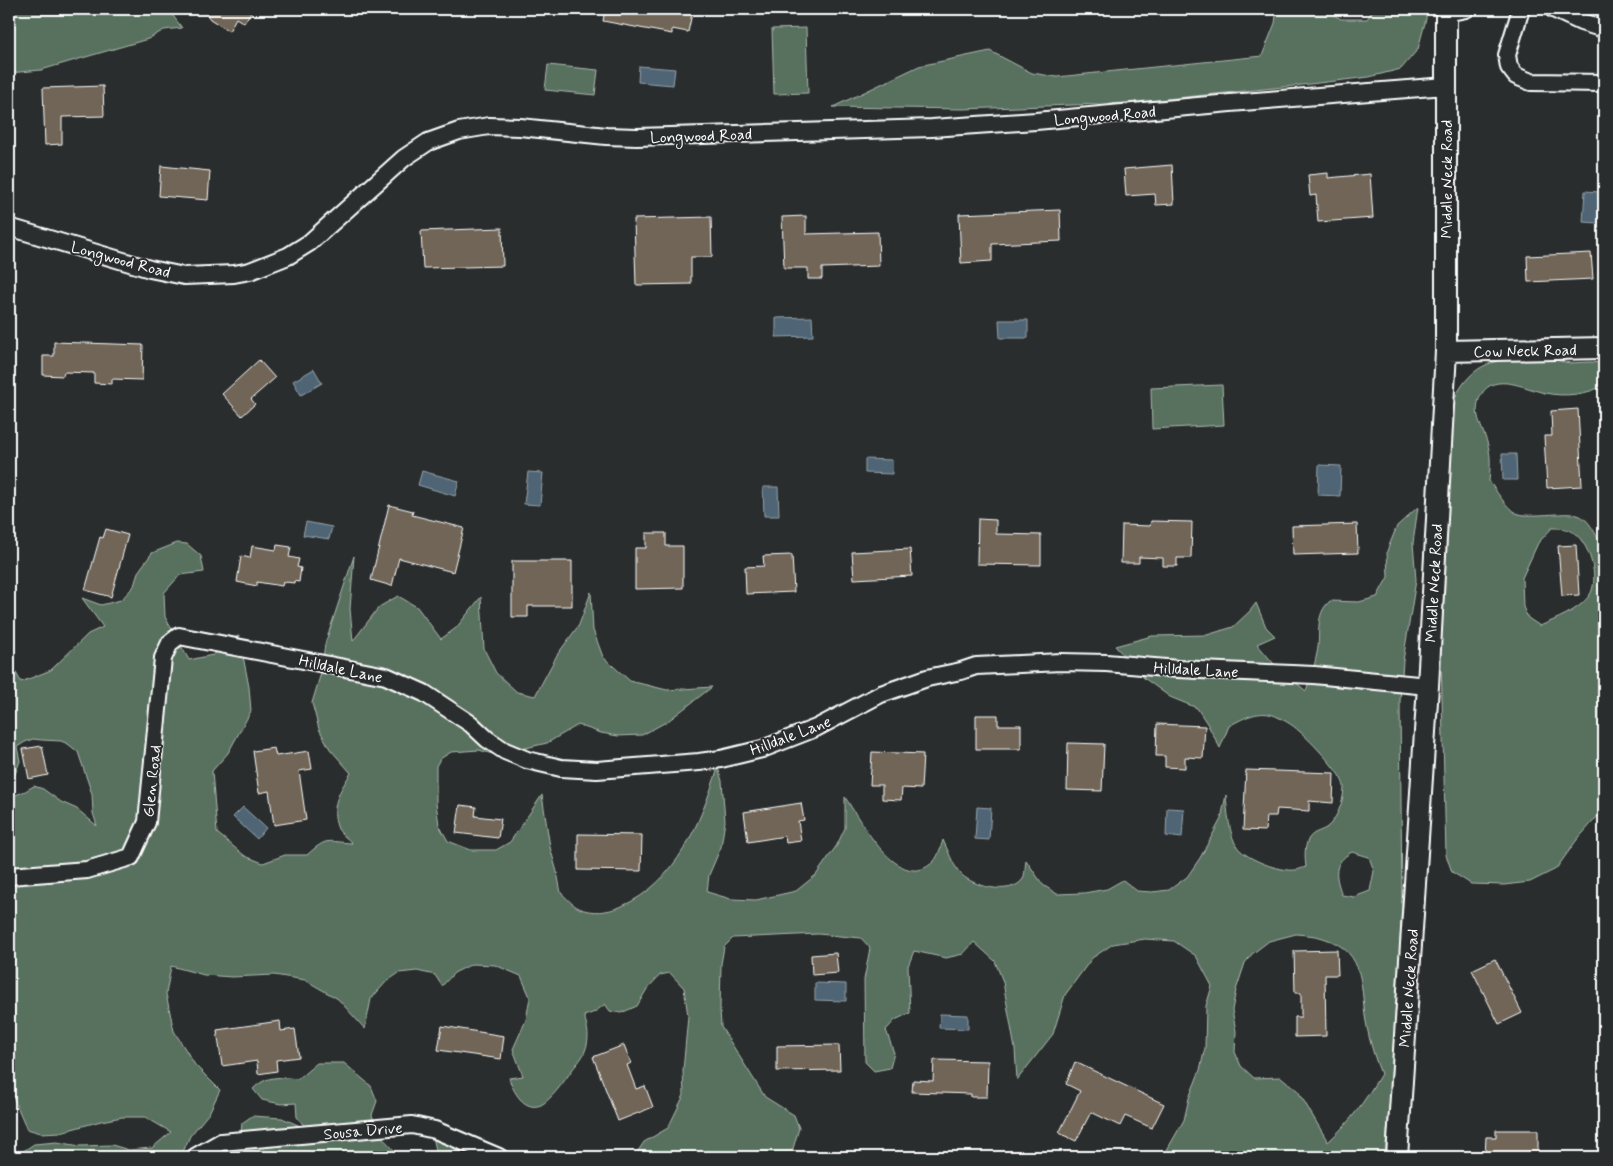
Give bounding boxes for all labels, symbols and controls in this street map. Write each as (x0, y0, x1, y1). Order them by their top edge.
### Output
street label: Longwood Road (1053, 102, 1157, 132)
street label: Middle Neck Road (1437, 120, 1458, 238)
street label: Longwood Road (650, 124, 753, 150)
street label: Longwood Road (68, 237, 173, 285)
street label: Cow Neck Road (1473, 340, 1577, 363)
street label: Middle Neck Road (1421, 523, 1448, 643)
street label: Hilldale Lane (297, 650, 385, 689)
street label: Hilldale Lane (1153, 658, 1239, 683)
street label: Hilldale Lane (747, 711, 834, 761)
street label: Glen Road (138, 744, 167, 818)
street label: Middle Neck Road (1395, 928, 1424, 1048)
street label: Sousa Drive (323, 1118, 403, 1145)

